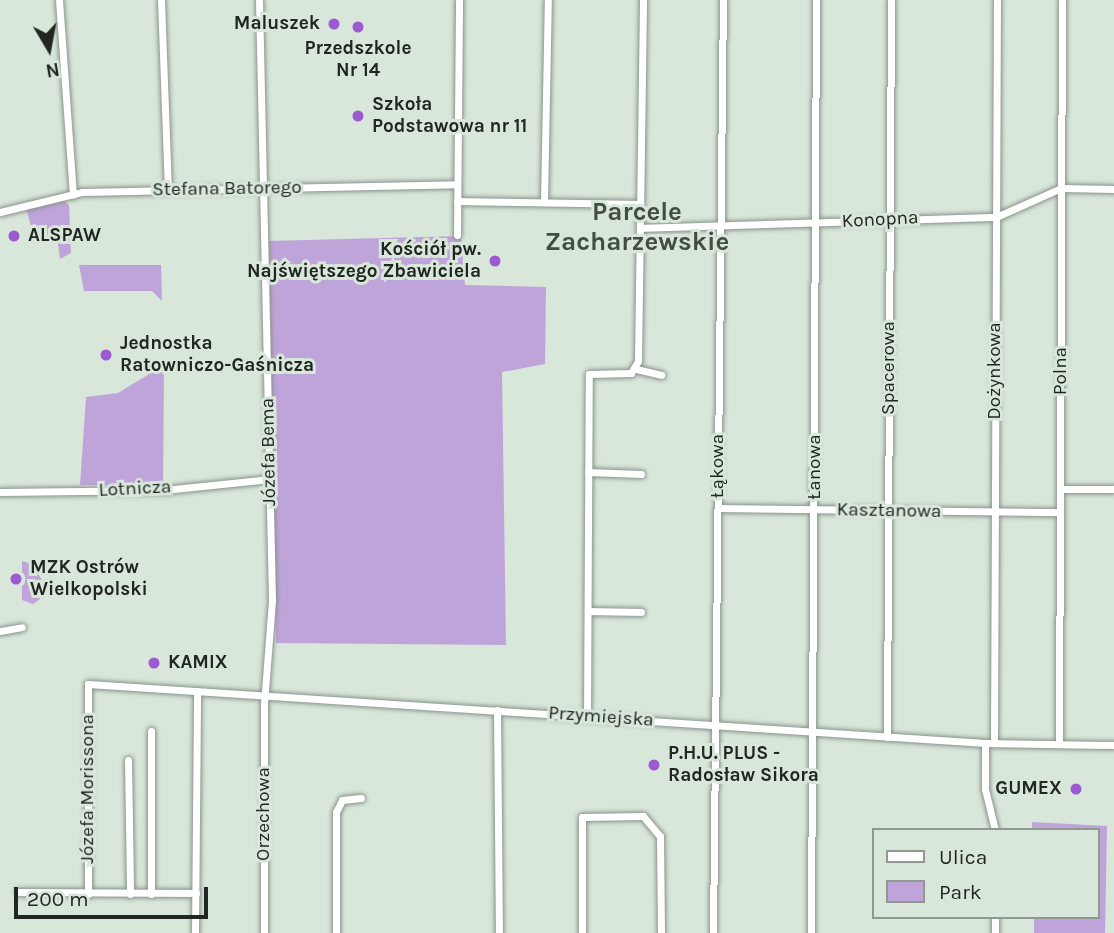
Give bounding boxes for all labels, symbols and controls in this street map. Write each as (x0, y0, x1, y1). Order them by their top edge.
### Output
place label: Maluszek (234, 13, 320, 35)
north arrow (14, 14, 84, 84)
marker: Maluszek (326, 16, 342, 32)
marker: Przedszkole Nr 14 (350, 19, 366, 35)
place label: Przedszkole Nr 14 (305, 38, 411, 82)
text: N (44, 58, 61, 82)
place label: Szkoła Podstawowa nr 11 (372, 94, 527, 138)
marker: Szkoła Podstawowa nr 11 (350, 108, 366, 124)
street label: Stefana Batorego (152, 176, 302, 202)
district label: Parcele Zacharzewskie (545, 196, 729, 258)
street label: Konopna (841, 207, 919, 233)
place label: ALSPAW (28, 225, 101, 247)
marker: ALSPAW (6, 228, 22, 244)
place label: Kościół pw. Najświętszego Zbawiciela (247, 239, 481, 283)
marker: Kościół pw. Najświętszego Zbawiciela (487, 253, 503, 269)
street label: Spacerowa (878, 321, 900, 415)
street label: Dożynkowa (984, 322, 1006, 420)
place label: Jednostka Ratowniczo-Gaśnicza (120, 333, 314, 377)
marker: Jednostka Ratowniczo-Gaśnicza (98, 347, 114, 363)
street label: Polna (1050, 347, 1072, 395)
street label: Józefa Bema (257, 398, 281, 506)
street label: Łąkowa (707, 434, 729, 498)
street label: Łanowa (804, 434, 826, 500)
street label: Lotnicza (98, 476, 172, 502)
street label: Kasztanowa (836, 499, 942, 523)
place label: MZK Ostrów Wielkopolski (30, 557, 148, 601)
marker: MZK Ostrów Wielkopolski (8, 571, 24, 587)
place label: KAMIX (168, 652, 228, 674)
marker: KAMIX (146, 655, 162, 671)
street label: Przymiejska (548, 702, 654, 732)
street label: Józefa Morissona (77, 714, 99, 864)
place label: P.H.U. PLUS - Radosław Sikora (668, 743, 819, 787)
marker: P.H.U. PLUS - Radosław Sikora (646, 757, 662, 773)
street label: Orzechowa (253, 767, 275, 861)
place label: GUMEX (995, 778, 1062, 800)
marker: GUMEX (1068, 781, 1084, 797)
legend (872, 828, 1100, 919)
text: Ulica (939, 845, 987, 869)
scale bar (18, 874, 212, 918)
text: Park (939, 880, 982, 904)
text: 200 m (27, 887, 89, 911)

